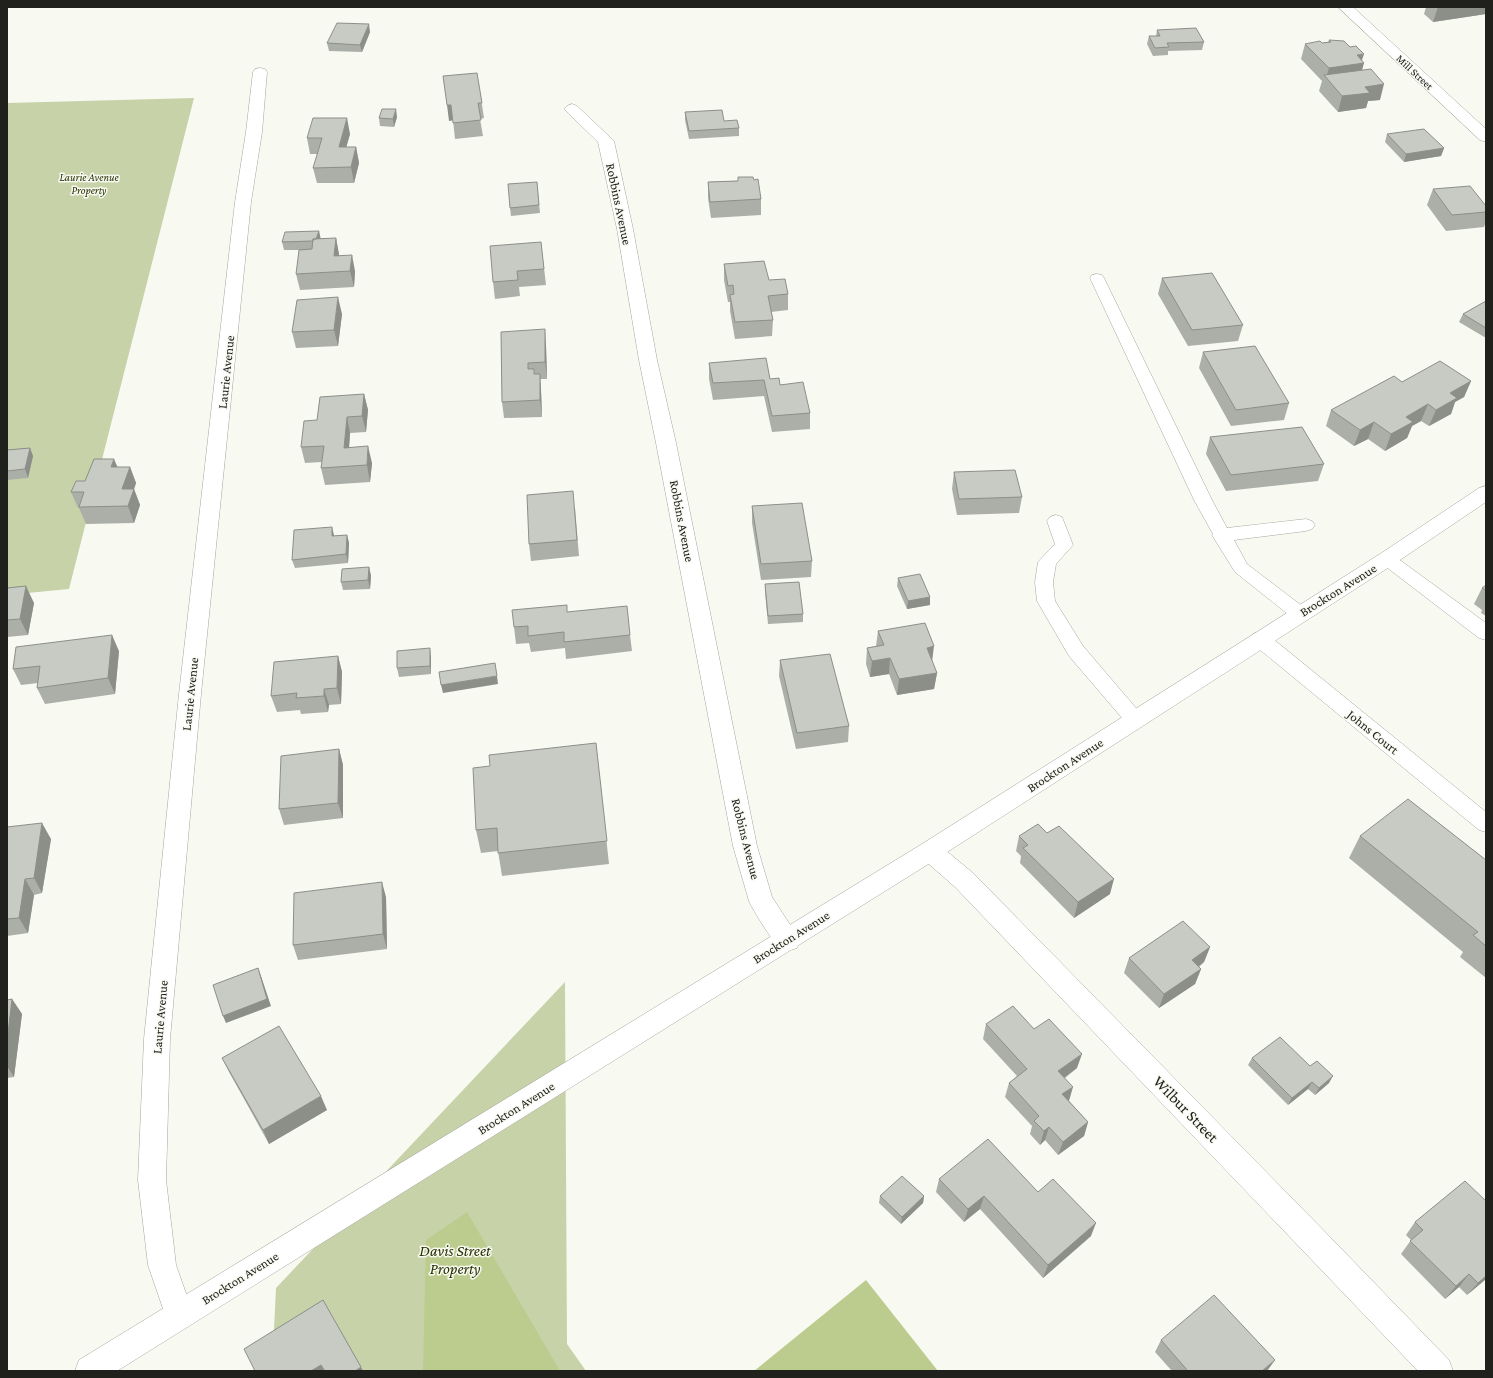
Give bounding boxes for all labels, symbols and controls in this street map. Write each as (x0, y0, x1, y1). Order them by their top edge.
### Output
street label: Mill Street (1394, 52, 1436, 92)
street label: Robbins Avenue (603, 162, 635, 246)
park label: Laurie Avenue Property (59, 171, 119, 197)
street label: Laurie Avenue (215, 334, 237, 410)
street label: Robbins Avenue (667, 479, 697, 563)
street label: Brockton Avenue (1297, 560, 1379, 620)
street label: Laurie Avenue (179, 656, 201, 732)
street label: Johns Court (1344, 706, 1402, 758)
street label: Brockton Avenue (1024, 735, 1106, 795)
street label: Robbins Avenue (729, 797, 763, 881)
street label: Brockton Avenue (750, 907, 832, 967)
street label: Laurie Avenue (149, 979, 171, 1054)
street label: Wilbur Street (1150, 1072, 1222, 1146)
street label: Brockton Avenue (475, 1078, 557, 1138)
park label: Davis Street Property (419, 1242, 491, 1278)
street label: Brockton Avenue (199, 1248, 281, 1308)

